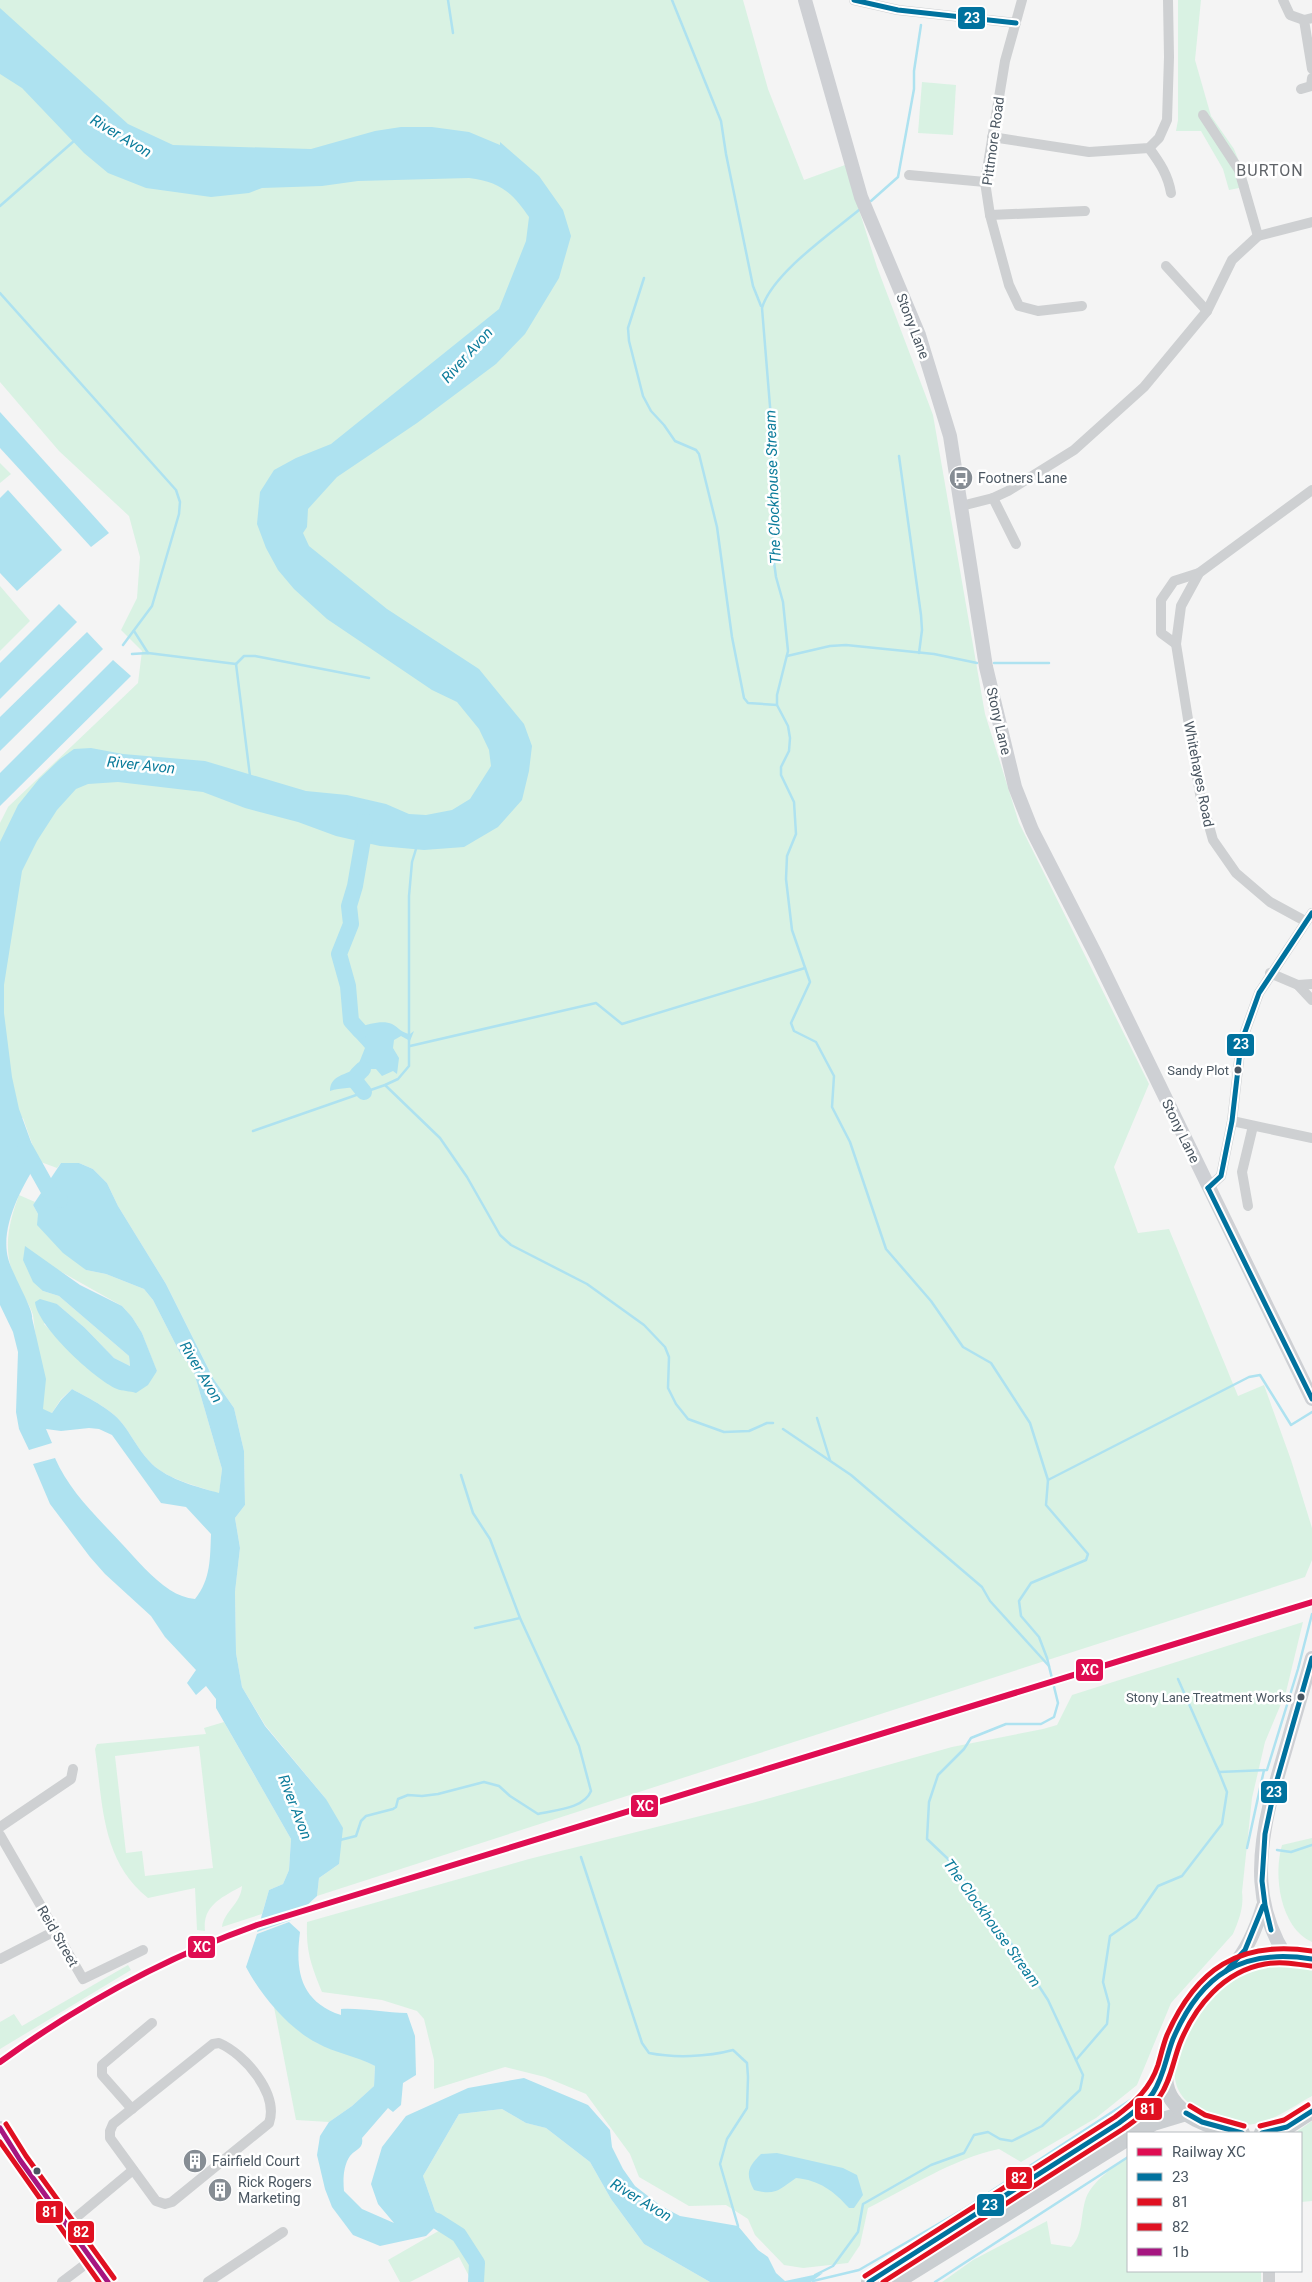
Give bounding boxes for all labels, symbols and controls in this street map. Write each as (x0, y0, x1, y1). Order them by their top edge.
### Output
line badge: 23 (957, 6, 986, 30)
text: 23 (964, 10, 980, 26)
street label: Pittmore Road (979, 96, 1007, 186)
water label: River Avon (87, 111, 155, 161)
district label: BURTON (1236, 161, 1304, 180)
street label: Stony Lane (893, 291, 933, 361)
water label: River Avon (437, 324, 497, 386)
water label: The Clockhouse Stream (761, 410, 785, 564)
bus stop icon: Footners Lane (948, 465, 974, 491)
place label: Footners Lane (978, 470, 1067, 486)
street label: Stony Lane (983, 686, 1015, 756)
street label: Whitehayes Road (1181, 720, 1217, 828)
water label: River Avon (106, 752, 176, 778)
line badge: 23 (1226, 1033, 1255, 1057)
text: 23 (1233, 1036, 1249, 1052)
place label: Sandy Plot (1167, 1063, 1229, 1078)
marker: Sandy Plot (1233, 1065, 1243, 1075)
street label: Stony Lane (1159, 1097, 1203, 1165)
water label: River Avon (176, 1338, 226, 1406)
line badge: XC (1075, 1658, 1104, 1682)
text: XC (1081, 1662, 1099, 1678)
place label: Stony Lane Treatment Works (1126, 1690, 1292, 1705)
marker: Stony Lane Treatment Works (1296, 1692, 1306, 1702)
water label: River Avon (274, 1772, 316, 1842)
line badge: 23 (1260, 1780, 1288, 1804)
text: 23 (1266, 1784, 1282, 1800)
line badge: XC (630, 1794, 659, 1818)
text: XC (636, 1798, 654, 1814)
water label: The Clockhouse Stream (939, 1855, 1045, 1991)
street label: Reid Street (34, 1903, 82, 1970)
line badge: XC (187, 1935, 216, 1959)
text: XC (193, 1939, 211, 1955)
line badge: 81 (1134, 2097, 1163, 2121)
text: 81 (1140, 2101, 1156, 2117)
legend (1127, 2132, 1302, 2272)
text: Railway XC (1172, 2143, 1246, 2161)
building icon: Fairfield Court (182, 2148, 208, 2174)
place label: Fairfield Court (212, 2153, 300, 2169)
unlabelled marker (32, 2166, 42, 2176)
line badge: 82 (1005, 2166, 1033, 2190)
text: 23 (1172, 2168, 1189, 2186)
text: 82 (1011, 2170, 1027, 2186)
place label: Rick Rogers Marketing (238, 2174, 312, 2206)
water label: River Avon (607, 2175, 675, 2225)
building icon: Rick Rogers Marketing (207, 2177, 233, 2203)
line badge: 23 (976, 2193, 1005, 2217)
text: 81 (1172, 2193, 1189, 2211)
text: 23 (982, 2197, 998, 2213)
line badge: 81 (35, 2200, 64, 2224)
text: 81 (42, 2204, 58, 2220)
text: 82 (1172, 2218, 1189, 2236)
line badge: 82 (67, 2220, 95, 2244)
text: 82 (73, 2224, 89, 2240)
text: 1b (1172, 2243, 1189, 2261)

